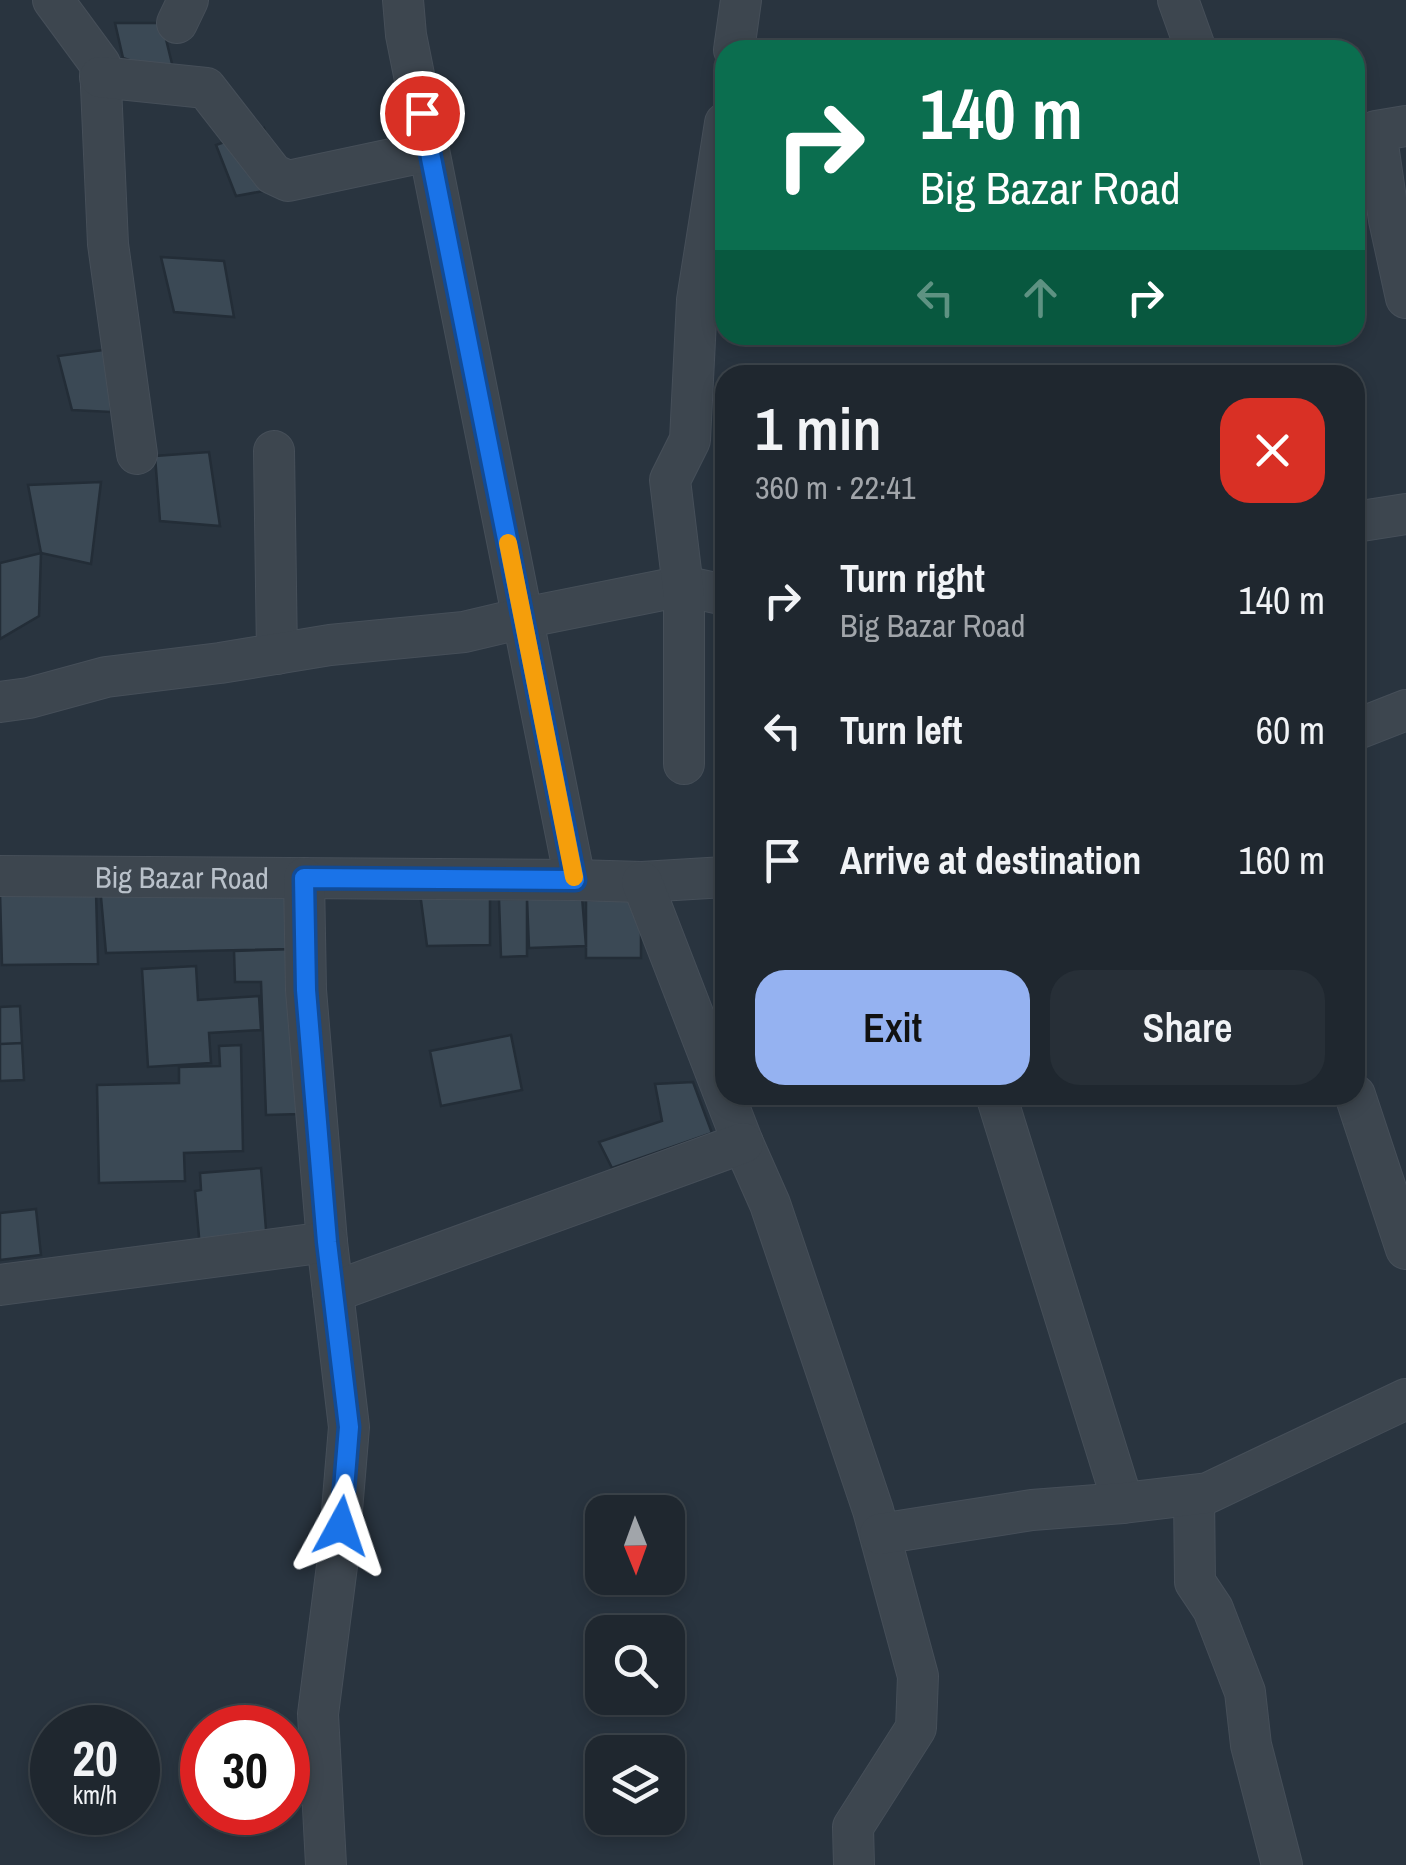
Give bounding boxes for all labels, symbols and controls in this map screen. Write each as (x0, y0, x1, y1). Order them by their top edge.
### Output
text: 140 m (920, 67, 1083, 161)
pin (380, 71, 465, 156)
icon: right (755, 80, 885, 210)
icon: arrive (395, 86, 450, 141)
text: Big Bazar Road (920, 157, 1181, 218)
icon: left (908, 270, 963, 325)
icon: ahead (1013, 270, 1068, 325)
icon: right (1118, 270, 1173, 325)
text: 1 min (755, 388, 882, 469)
button: close (1220, 398, 1325, 503)
text: 360 m · 22:41 (755, 466, 915, 509)
text: Turn right (840, 553, 985, 604)
icon: right (755, 573, 810, 628)
text: 140 m (1238, 575, 1325, 626)
text: Big Bazar Road (840, 604, 1025, 647)
icon: left (755, 703, 810, 758)
text: Turn left (840, 705, 962, 756)
text: 60 m (1256, 705, 1325, 756)
icon: arrive (755, 833, 810, 888)
text: Arrive at destination (840, 835, 1141, 886)
text: 160 m (1238, 835, 1325, 886)
street label: Big Bazar Road (95, 857, 269, 898)
button: Exit (755, 970, 1030, 1085)
button: Share (1050, 970, 1325, 1085)
position arrow (289, 1474, 393, 1578)
north arrow (585, 1495, 685, 1595)
map controls (585, 1495, 685, 1835)
button: search (585, 1615, 685, 1715)
speed limit sign: 30 (180, 1705, 310, 1835)
text: 20 (72, 1724, 118, 1792)
button: layers (585, 1735, 685, 1835)
text: km/h (73, 1778, 117, 1812)

